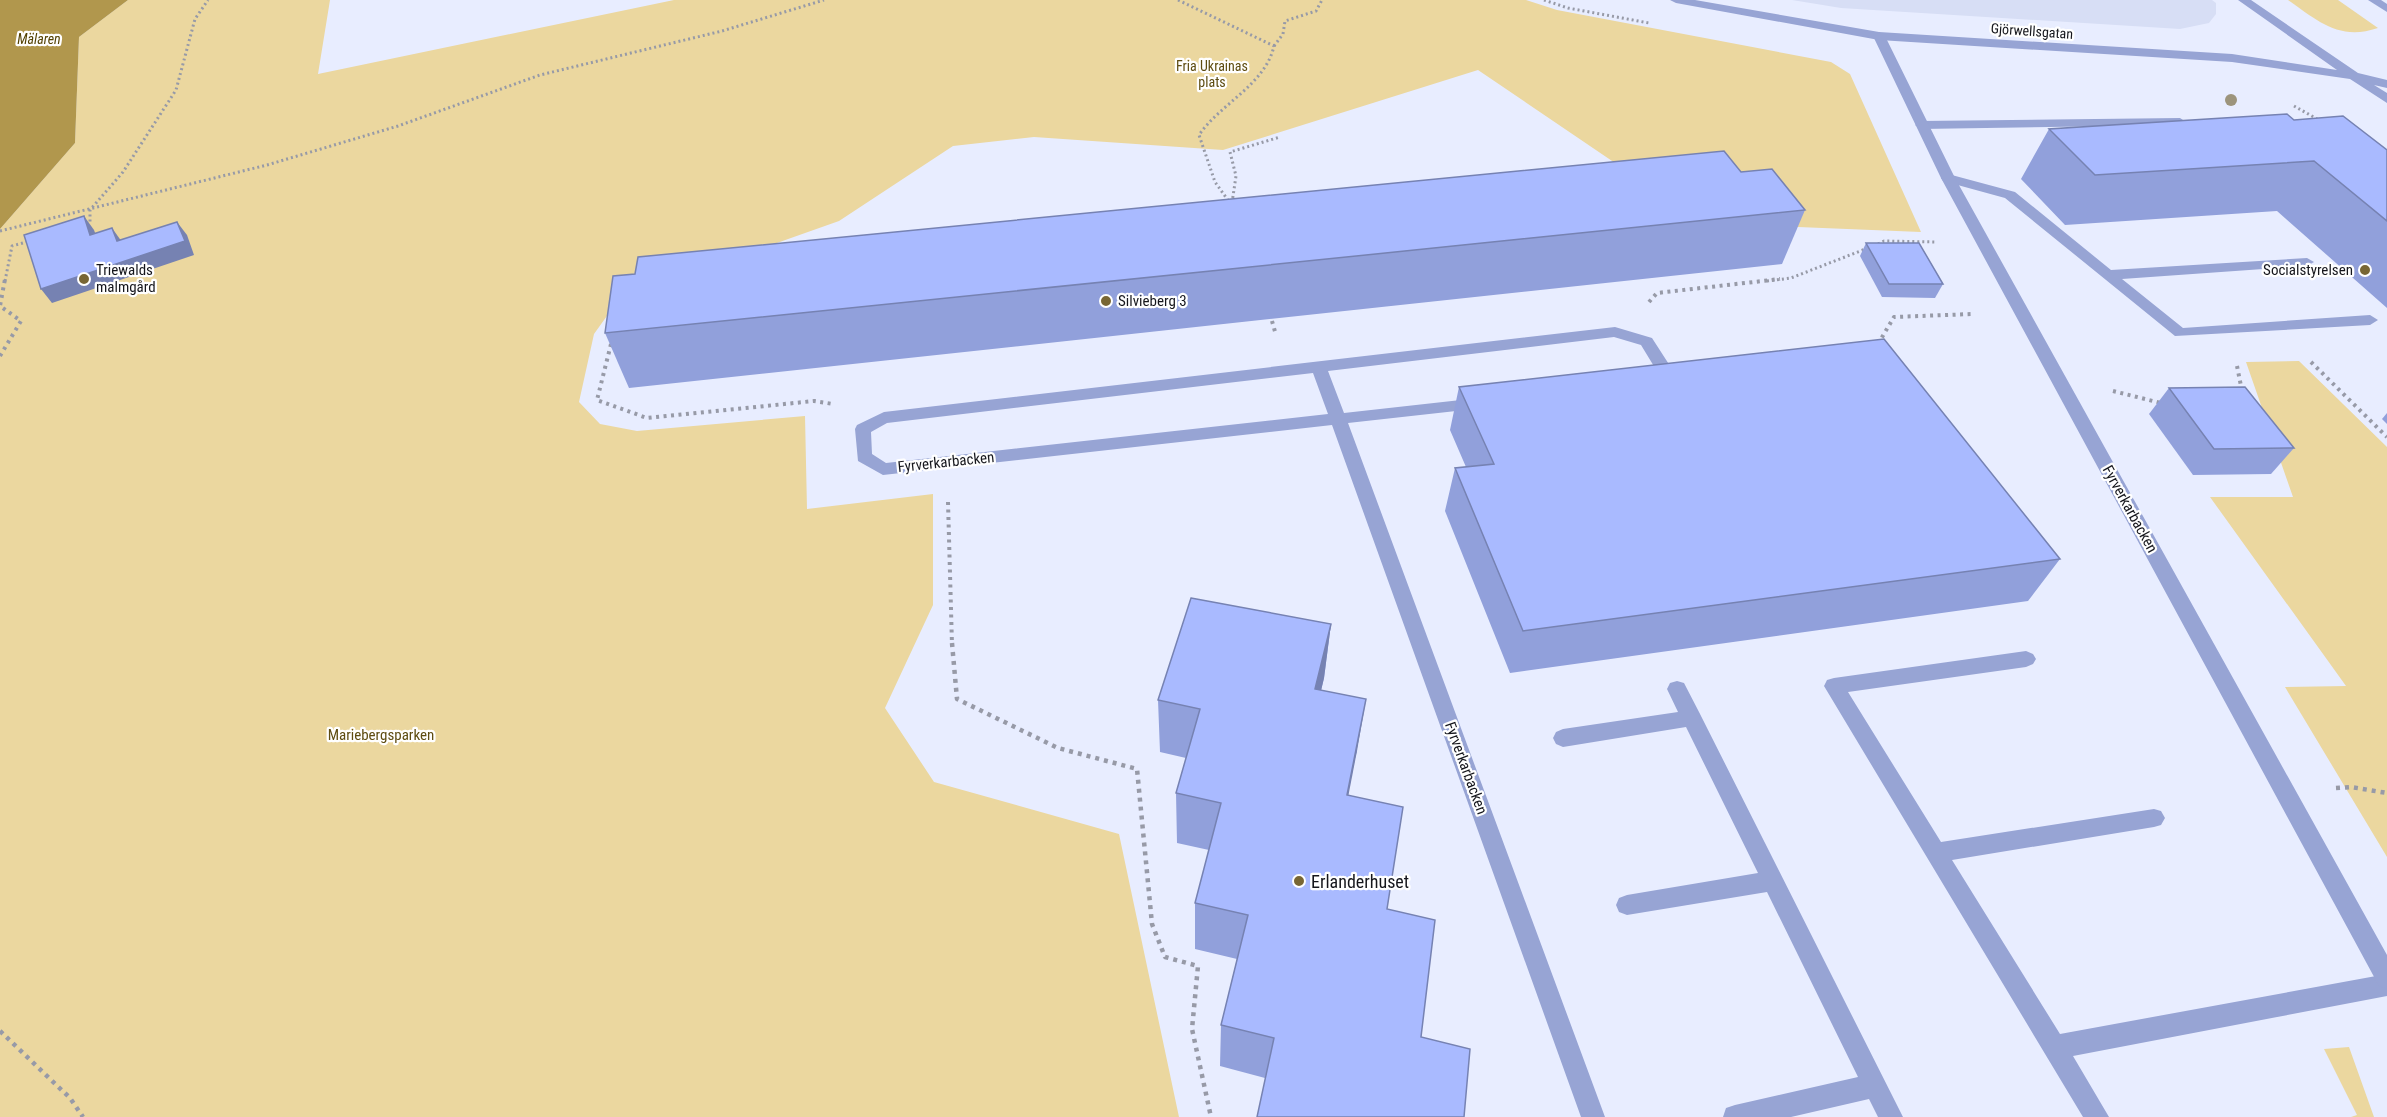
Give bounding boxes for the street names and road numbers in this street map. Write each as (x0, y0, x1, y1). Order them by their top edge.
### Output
street label: Gjörwellsgatan (1990, 20, 2074, 42)
street label: Fyrverkarbacken (897, 448, 995, 476)
street label: Fyrverkarbacken (2099, 462, 2161, 556)
street label: Fyrverkarbacken (1441, 719, 1491, 817)

